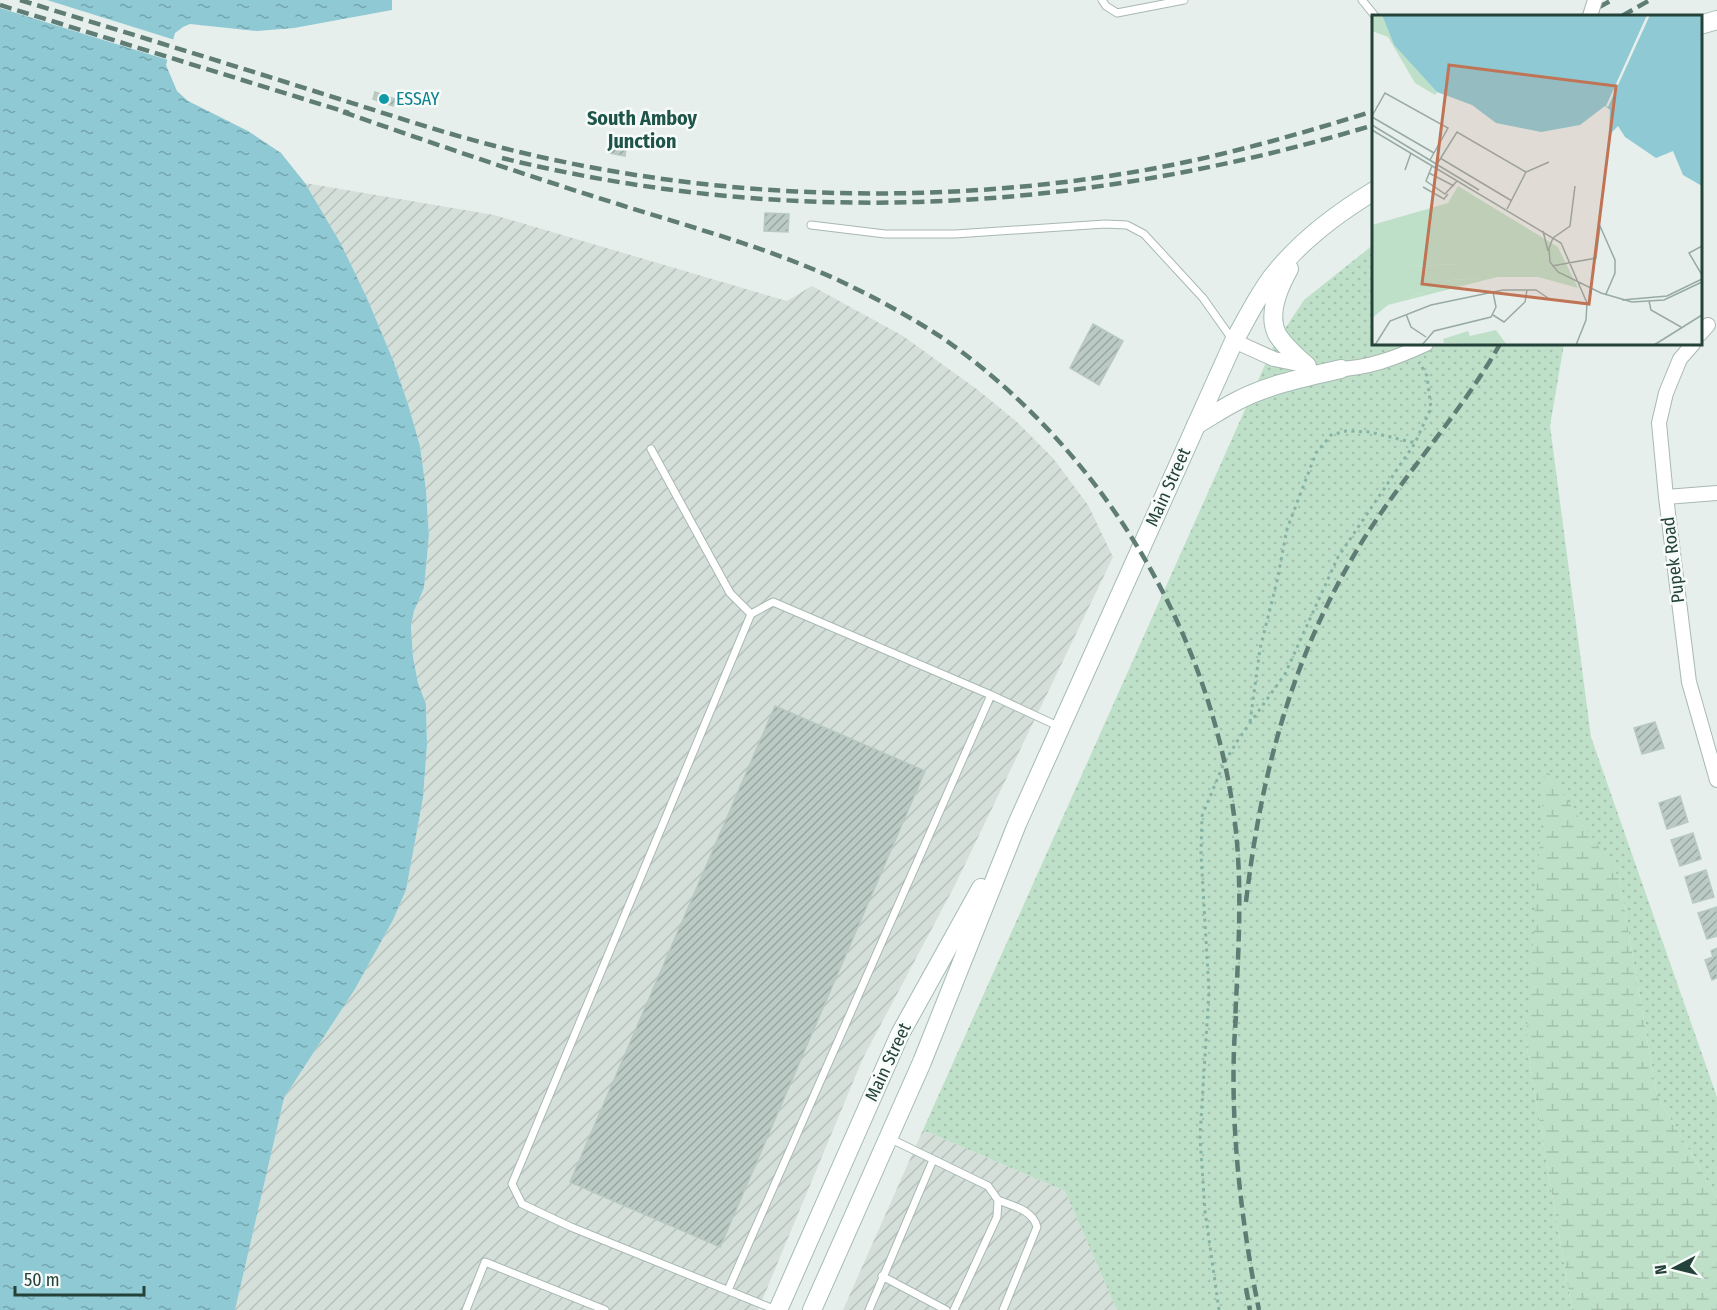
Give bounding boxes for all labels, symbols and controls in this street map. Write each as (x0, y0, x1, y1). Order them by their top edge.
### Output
inset map (1372, 15, 1702, 345)
place label: ESSAY (396, 88, 439, 110)
marker: ESSAY (377, 92, 391, 106)
district label: South Amboy Junction (587, 106, 698, 153)
street label: Main Street (1141, 444, 1195, 530)
street label: Pupek Road (1657, 516, 1689, 604)
street label: Main Street (860, 1019, 916, 1105)
north arrow (1645, 1238, 1705, 1298)
scale bar (15, 1259, 144, 1297)
text: N (1651, 1264, 1671, 1276)
text: 50 m (24, 1269, 60, 1291)

